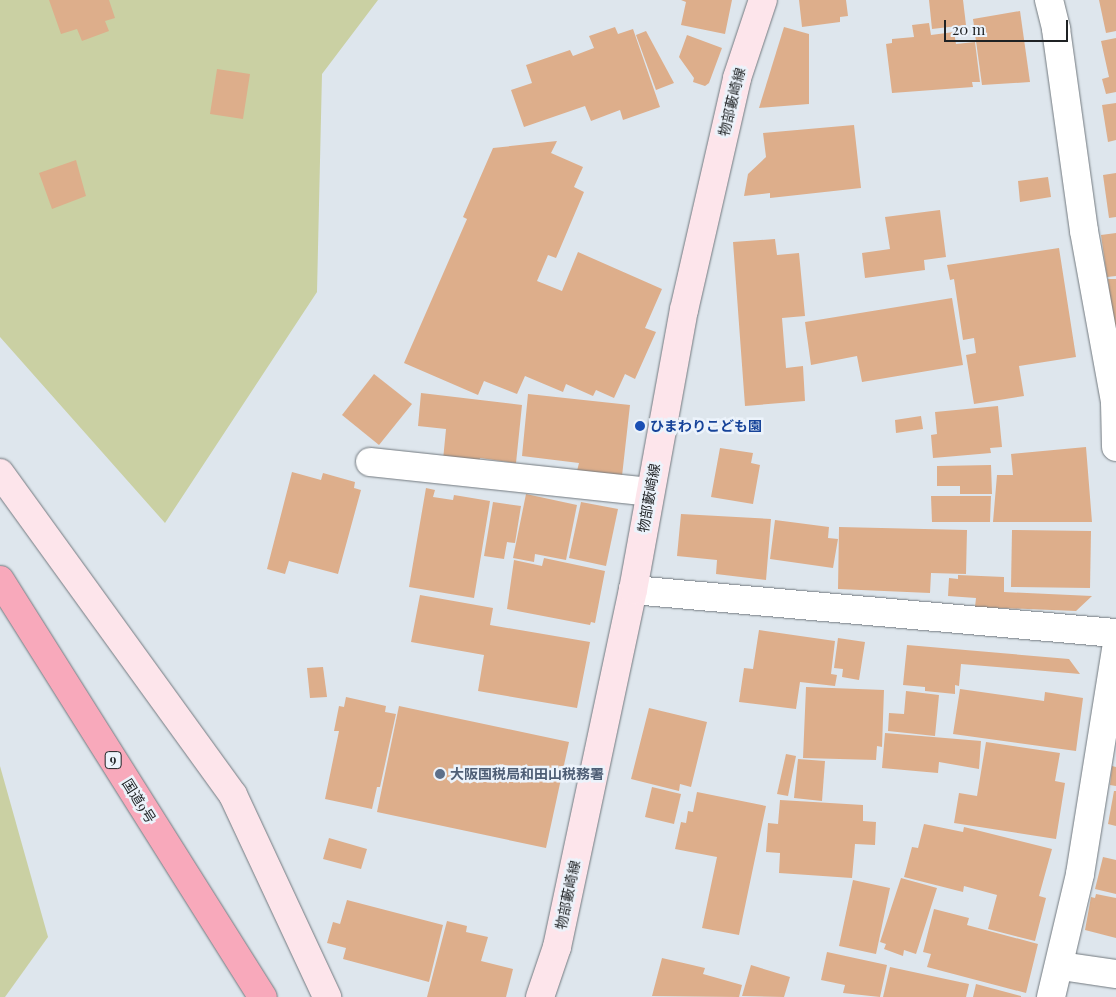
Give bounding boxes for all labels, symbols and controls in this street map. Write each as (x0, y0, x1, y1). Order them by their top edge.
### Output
scale bar (946, 10, 1070, 42)
text: 20 m (952, 19, 985, 39)
street label: 物部藪崎線 (715, 66, 749, 138)
place label: ひまわりこども園 (650, 418, 762, 434)
marker: ひまわりこども園 (634, 420, 646, 432)
street label: 物部藪崎線 (635, 462, 663, 534)
road number: 9 (104, 750, 122, 770)
place label: 大阪国税局和田山税務署 (450, 766, 604, 782)
marker: 大阪国税局和田山税務署 (434, 768, 446, 780)
street label: 国道9号 (119, 776, 159, 826)
street label: 物部藪崎線 (553, 859, 583, 931)

